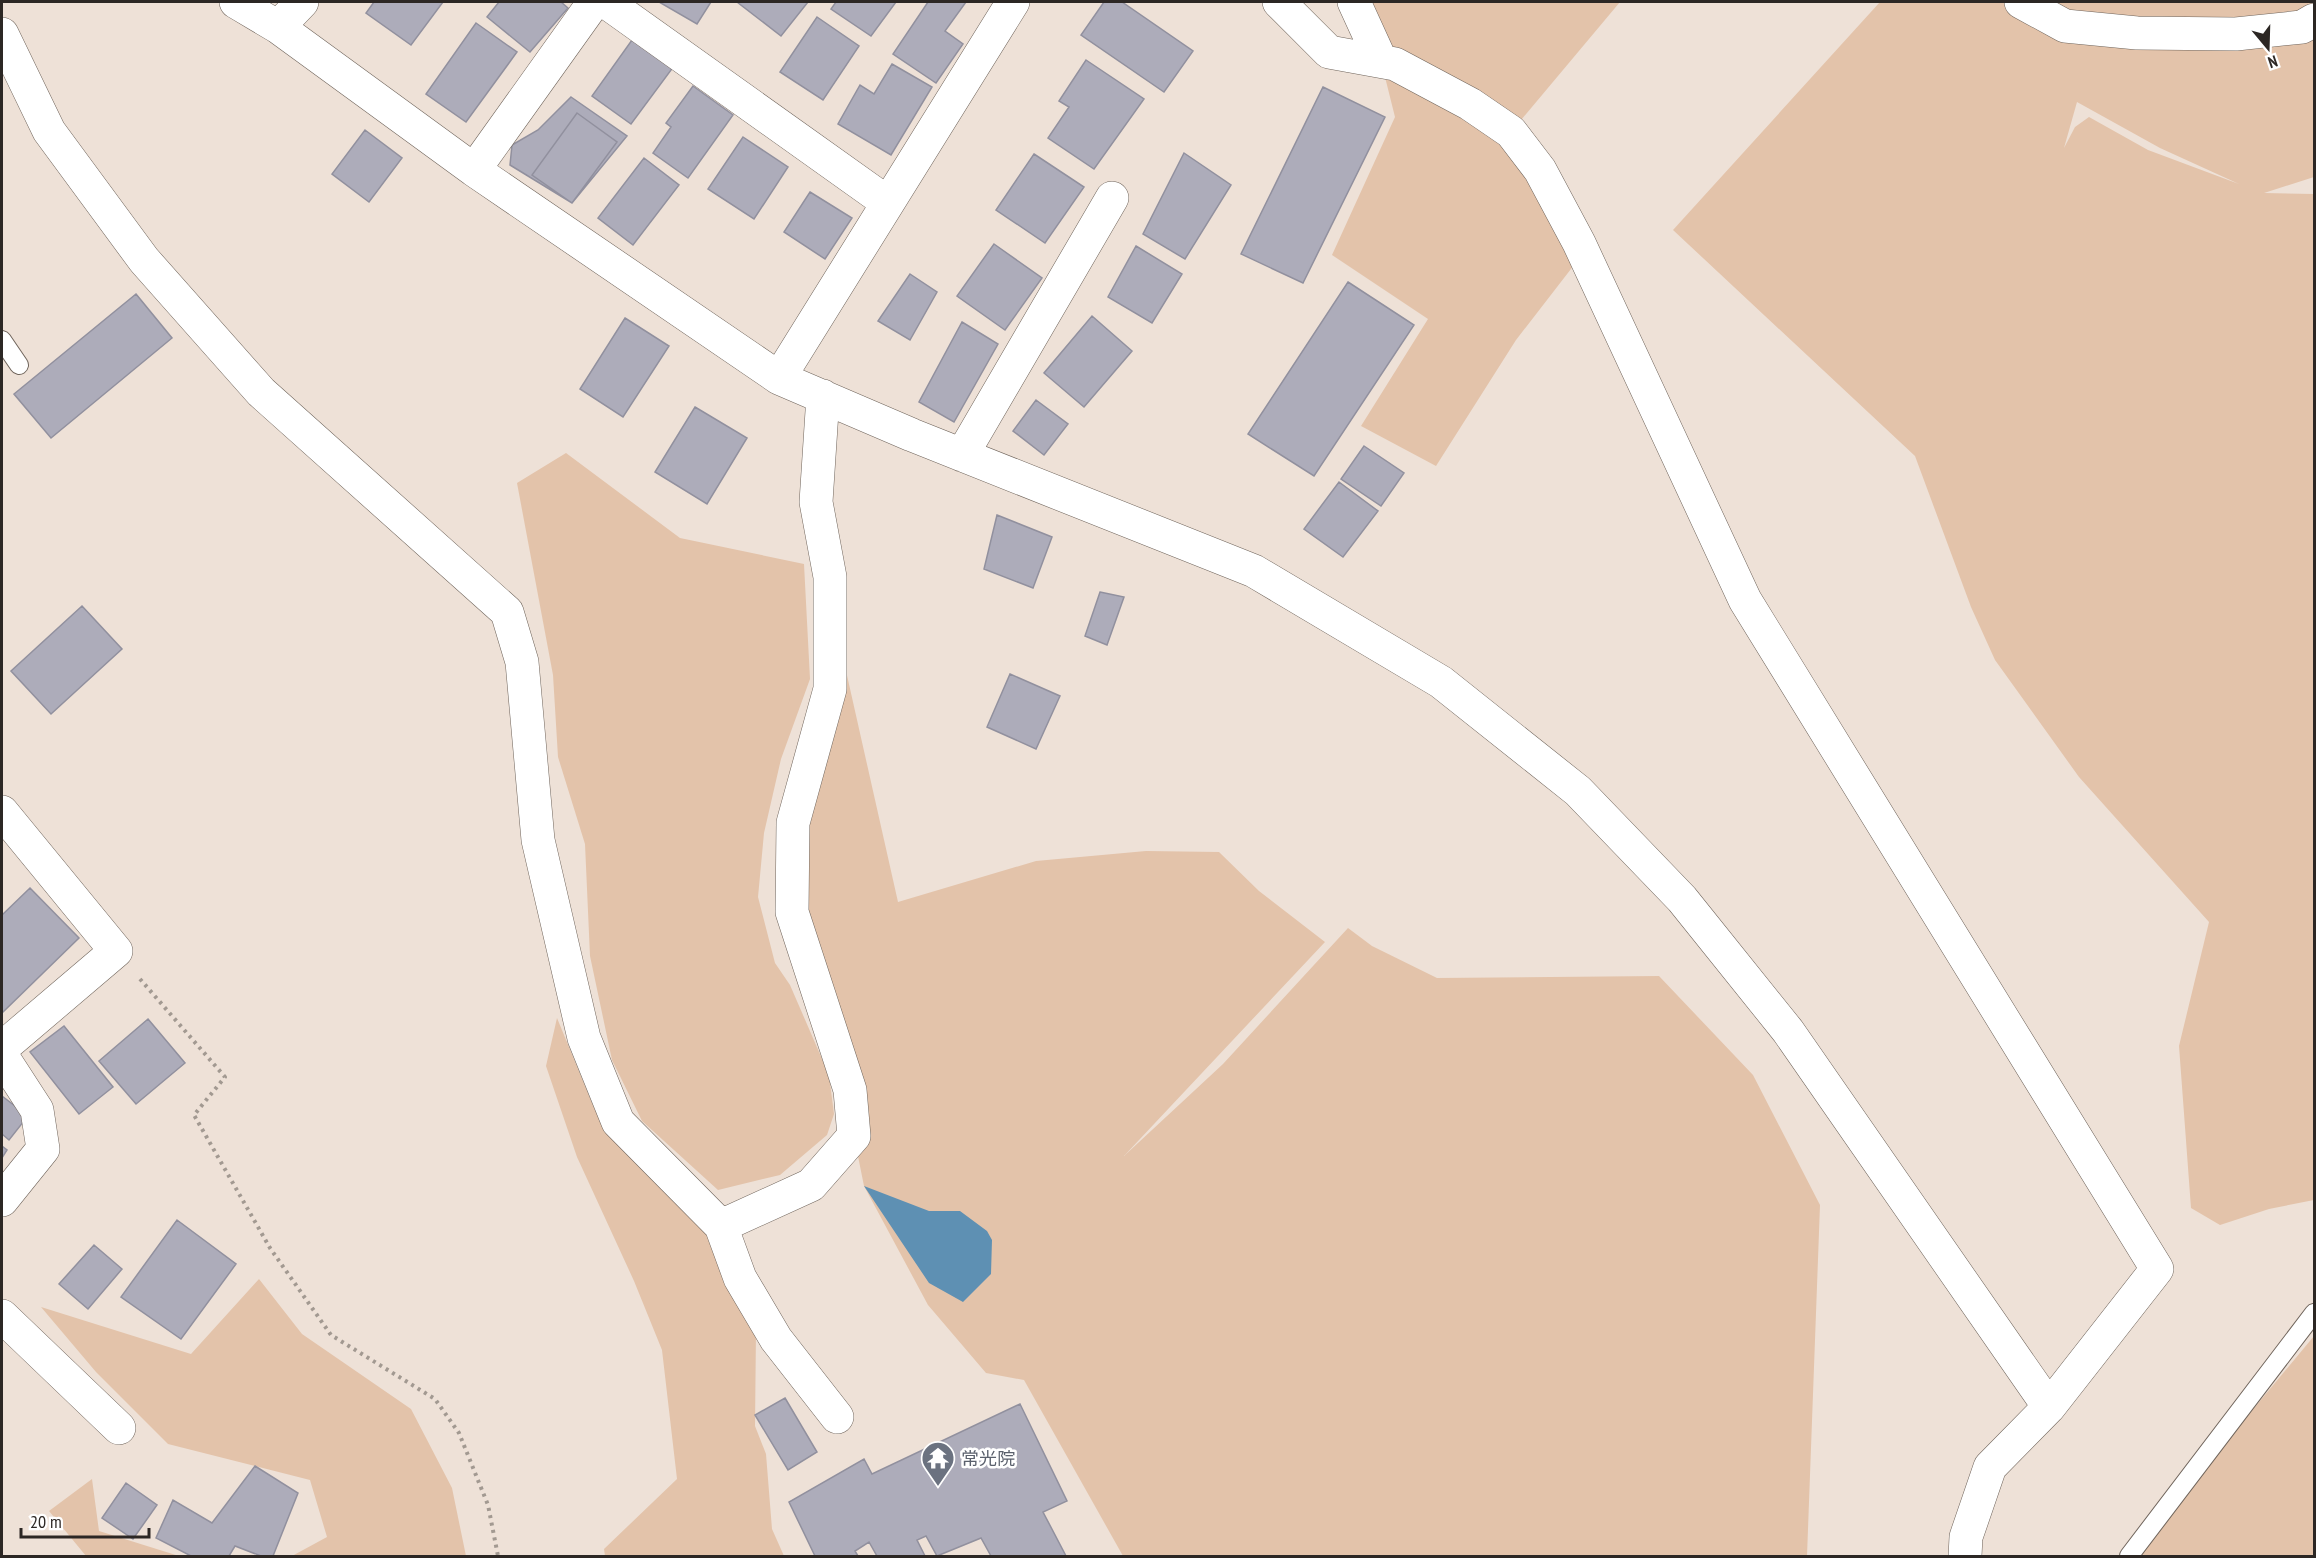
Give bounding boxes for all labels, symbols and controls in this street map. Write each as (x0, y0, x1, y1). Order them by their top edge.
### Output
north arrow (2238, 18, 2298, 78)
text: N (2266, 51, 2280, 73)
temple icon: 常光院 (920, 1440, 956, 1487)
place label: 常光院 (961, 1447, 1015, 1470)
scale bar (21, 1501, 148, 1539)
text: 20 m (30, 1510, 62, 1533)

